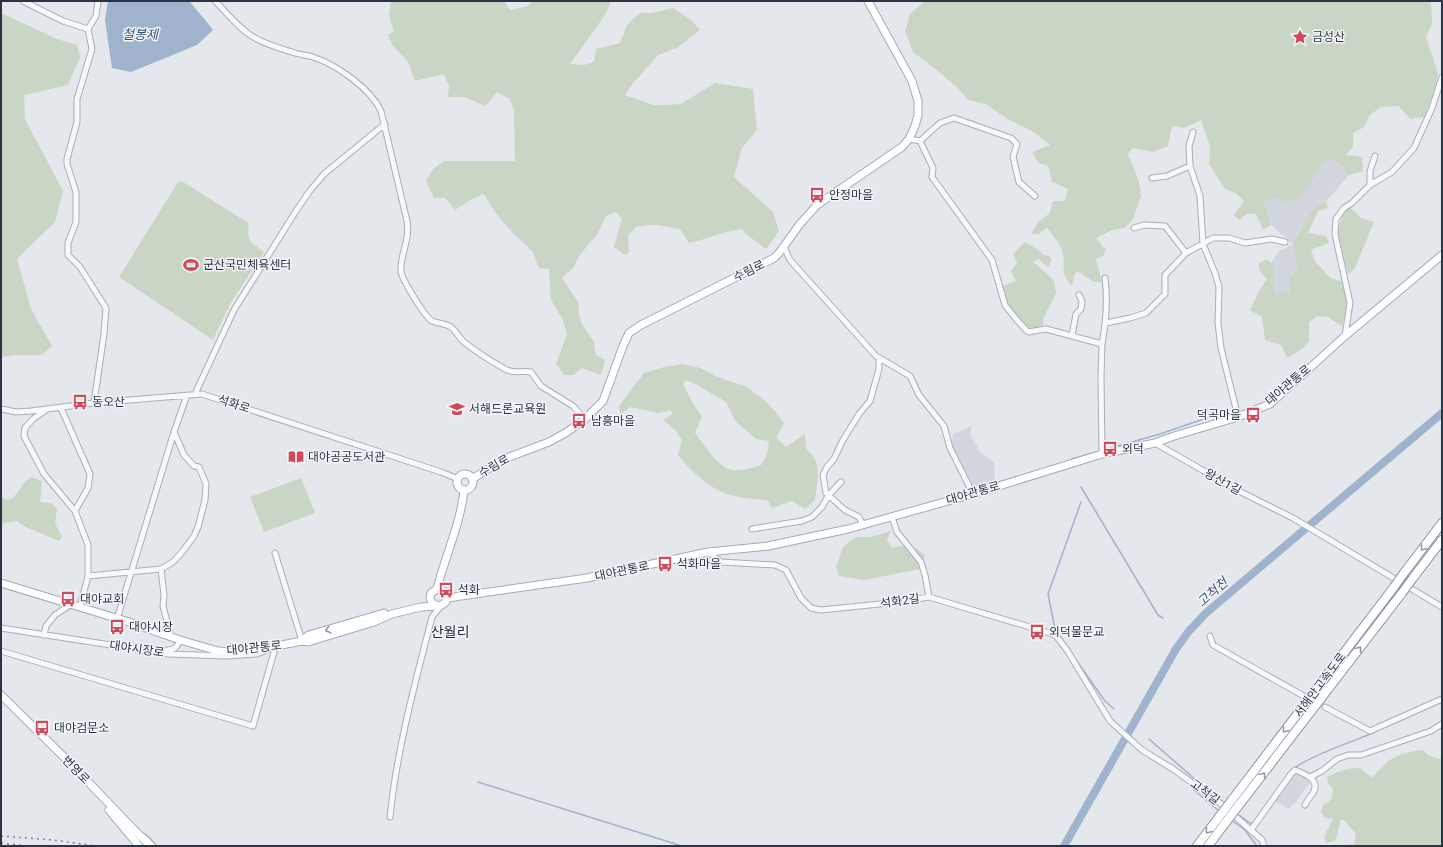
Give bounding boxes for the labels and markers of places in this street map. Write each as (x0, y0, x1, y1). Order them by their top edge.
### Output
place icon: 금성산 (1291, 28, 1309, 46)
place label: 금성산 (1312, 30, 1345, 44)
bus stop icon: 안정마을 (808, 186, 826, 204)
place label: 안정마을 (829, 188, 873, 202)
sports icon: 군산국민체육센터 (182, 256, 200, 274)
place label: 군산국민체육센터 (203, 258, 291, 272)
bus stop icon: 동오산 (71, 393, 89, 411)
place label: 동오산 (92, 395, 125, 409)
school or university icon: 서해드론교육원 (448, 400, 466, 418)
place label: 서해드론교육원 (469, 402, 546, 416)
bus stop icon: 덕곡마을 (1244, 406, 1262, 424)
place label: 덕곡마을 (1197, 408, 1241, 422)
bus stop icon: 남흥마을 (570, 412, 588, 430)
place label: 남흥마을 (591, 414, 635, 428)
bus stop icon: 외덕 (1101, 440, 1119, 458)
place label: 외덕 (1122, 442, 1144, 456)
library icon: 대야공공도서관 (287, 448, 305, 466)
place label: 대야공공도서관 (308, 450, 385, 464)
bus stop icon: 석화마을 (656, 555, 674, 573)
place label: 석화마을 (677, 557, 721, 571)
bus stop icon: 석화 (437, 581, 455, 599)
place label: 석화 (458, 583, 480, 597)
bus stop icon: 대야교회 (59, 590, 77, 608)
place label: 대야교회 (80, 592, 124, 606)
bus stop icon: 대야시장 (108, 618, 126, 636)
place label: 대야시장 (129, 620, 173, 634)
bus stop icon: 외덕물문교 (1028, 623, 1046, 641)
place label: 외덕물문교 (1049, 625, 1104, 639)
bus stop icon: 대야검문소 (33, 719, 51, 737)
place label: 대야검문소 (54, 721, 109, 735)

